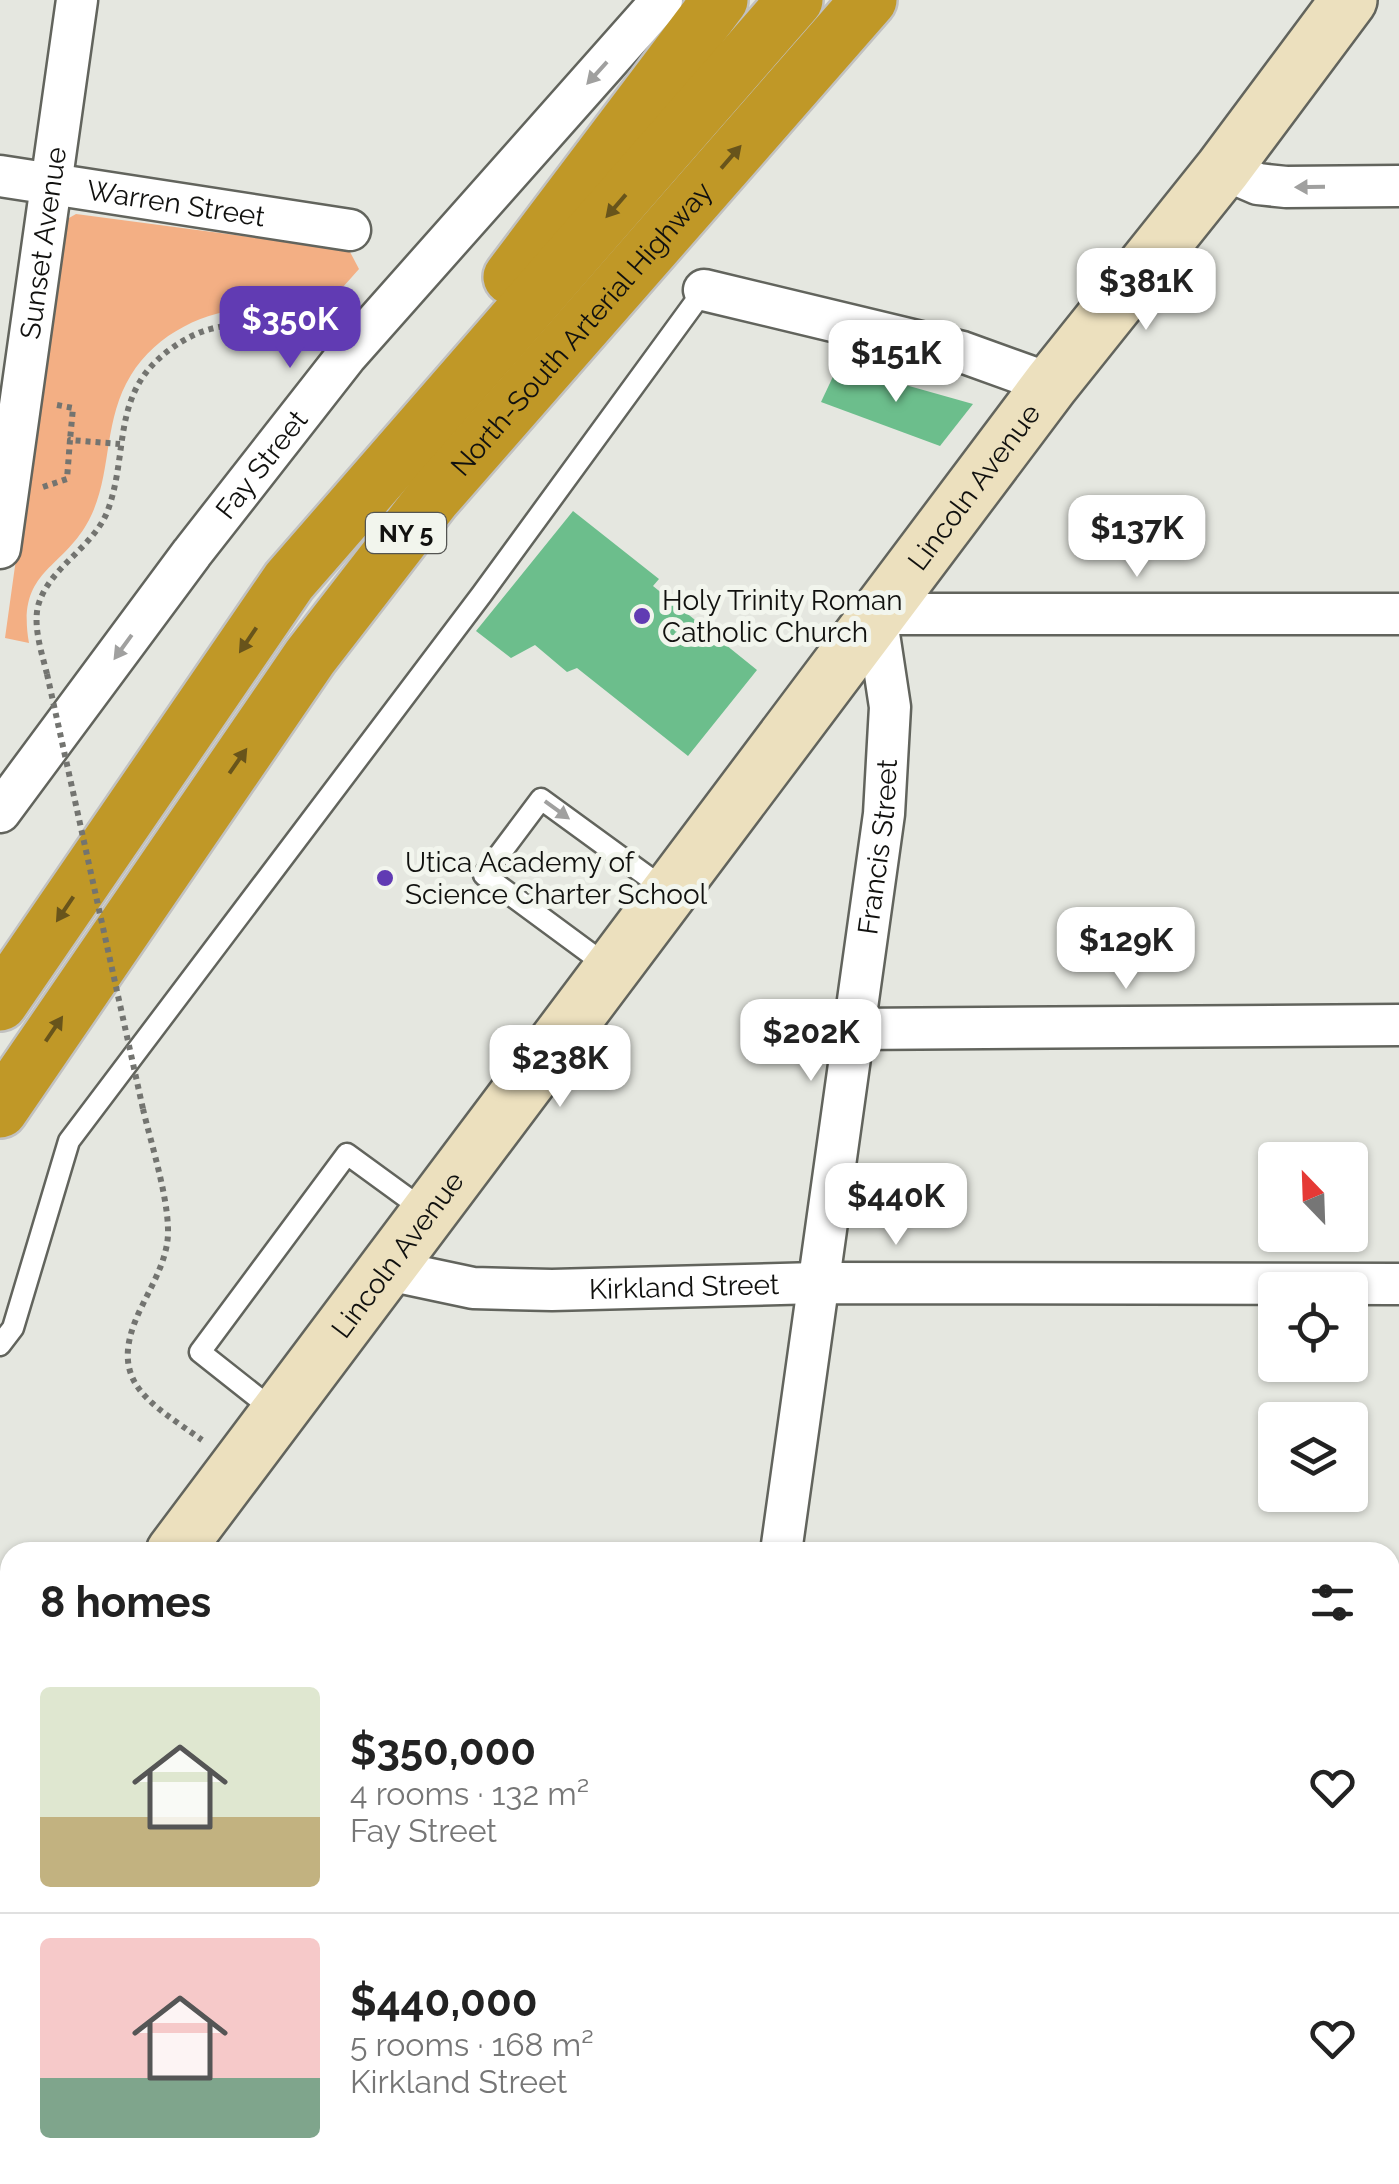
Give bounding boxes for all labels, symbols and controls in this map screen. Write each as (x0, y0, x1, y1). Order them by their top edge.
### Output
one-way arrow (586, 61, 609, 85)
street label: Sunset Avenue (14, 145, 73, 341)
one-way arrow (720, 145, 742, 170)
street label: Warren Street (84, 174, 268, 234)
street label: North-South Arterial Highway (444, 175, 719, 483)
one-way arrow (1293, 179, 1325, 195)
one-way arrow (605, 193, 627, 218)
pin: $381K (1076, 248, 1216, 333)
text: $381K (1099, 262, 1193, 299)
pin: $350K (220, 286, 360, 371)
text: $350K (242, 300, 338, 337)
pin: $151K (826, 320, 966, 405)
text: $151K (850, 334, 942, 371)
street label: Lincoln Avenue (901, 398, 1047, 577)
street label: Fay Street (209, 403, 315, 526)
pin: $137K (1067, 495, 1207, 580)
text: $137K (1090, 509, 1184, 546)
road number: NY 5 (366, 513, 446, 553)
place label: Holy Trinity Roman Catholic Church (662, 584, 903, 649)
marker: Holy Trinity Roman Catholic Church (631, 605, 653, 627)
one-way arrow (239, 627, 258, 654)
one-way arrow (114, 634, 134, 661)
one-way arrow (228, 748, 248, 775)
street label: Francis Street (851, 757, 904, 937)
one-way arrow (543, 800, 570, 819)
place label: Utica Academy of Science Charter School (405, 846, 708, 911)
marker: Utica Academy of Science Charter School (374, 867, 396, 889)
one-way arrow (56, 895, 74, 922)
pin: $129K (1056, 907, 1196, 992)
text: $129K (1079, 921, 1173, 958)
pin: $202K (741, 999, 881, 1084)
text: $202K (762, 1013, 860, 1050)
one-way arrow (45, 1015, 63, 1042)
pin: $238K (490, 1025, 630, 1110)
text: $238K (512, 1039, 608, 1076)
north arrow (1258, 1142, 1368, 1252)
map controls (1258, 1142, 1368, 1512)
pin: $440K (826, 1163, 966, 1248)
street label: Lincoln Avenue (325, 1165, 471, 1344)
text: $440K (847, 1177, 945, 1214)
street label: Kirkland Street (589, 1268, 780, 1306)
button: locate (1258, 1272, 1368, 1382)
button: layers (1258, 1402, 1368, 1512)
icon: filters (1305, 1575, 1360, 1630)
text: 8 homes (40, 1578, 211, 1627)
text: $350,000 (350, 1726, 536, 1775)
icon: home (120, 1727, 240, 1847)
icon: heart (1305, 1760, 1360, 1815)
text: 4 rooms · 132 m² (350, 1775, 589, 1812)
text: Fay Street (350, 1812, 497, 1849)
text: $440,000 (350, 1977, 538, 2026)
icon: home (120, 1978, 240, 2098)
icon: heart (1305, 2011, 1360, 2066)
text: 5 rooms · 168 m² (350, 2026, 594, 2063)
text: Kirkland Street (350, 2063, 567, 2100)

